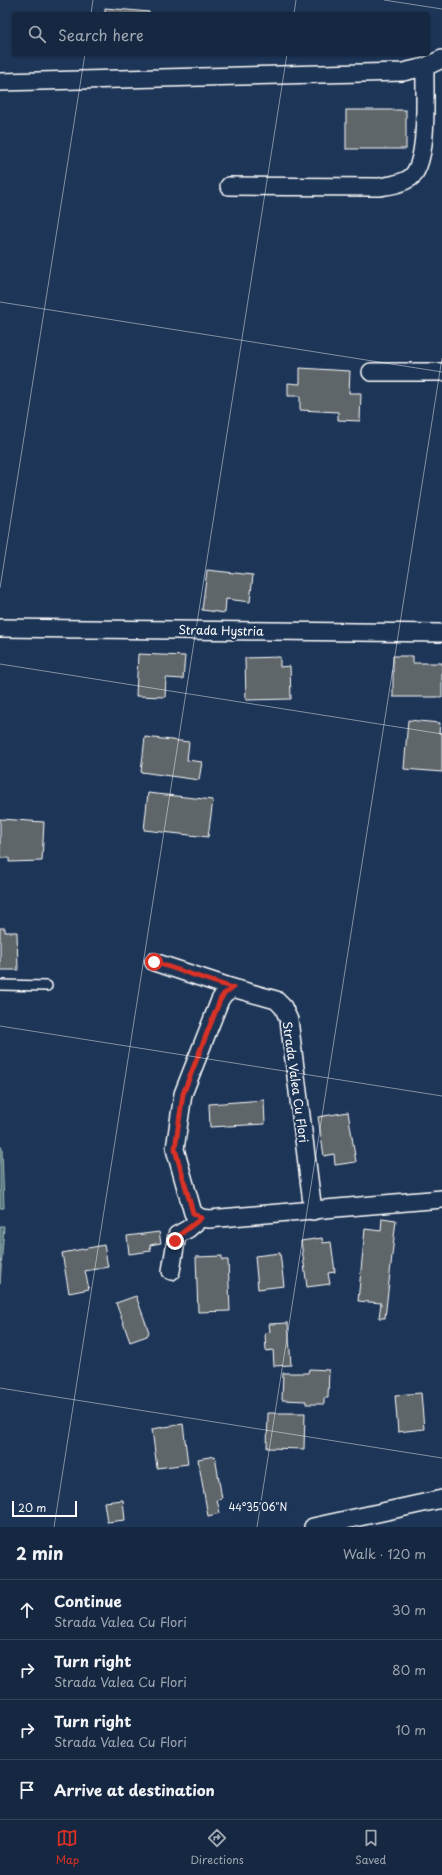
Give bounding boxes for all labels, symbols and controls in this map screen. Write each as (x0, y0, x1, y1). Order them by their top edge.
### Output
search box (12, 12, 430, 56)
icon: search (26, 23, 48, 45)
text: Search here (58, 23, 144, 46)
street label: Strada Hystria (178, 620, 264, 640)
route start (145, 953, 163, 971)
street label: Strada Valea Cu Flori (279, 1020, 313, 1144)
route end (166, 1232, 184, 1250)
scale bar (12, 1499, 77, 1518)
text: 20 m (18, 1499, 46, 1516)
text: 44°35'06"N (229, 1499, 287, 1514)
text: 2 min (16, 1540, 63, 1566)
text: Walk · 120 m (343, 1544, 426, 1563)
text: Continue (54, 1589, 122, 1612)
icon: ahead (16, 1599, 38, 1621)
text: 30 m (392, 1600, 426, 1619)
text: Strada Valea Cu Flori (54, 1612, 187, 1631)
text: Turn right (54, 1649, 131, 1672)
icon: right (16, 1659, 38, 1681)
text: 80 m (392, 1660, 426, 1679)
text: Strada Valea Cu Flori (54, 1672, 187, 1691)
text: Turn right (54, 1709, 131, 1732)
icon: right (16, 1719, 38, 1741)
text: 10 m (396, 1720, 426, 1739)
text: Strada Valea Cu Flori (54, 1732, 187, 1751)
text: Arrive at destination (54, 1778, 215, 1801)
icon: arrive (16, 1779, 38, 1801)
tab: Map (56, 1827, 79, 1868)
tab: Directions (190, 1827, 244, 1868)
tab: Saved (355, 1827, 386, 1868)

